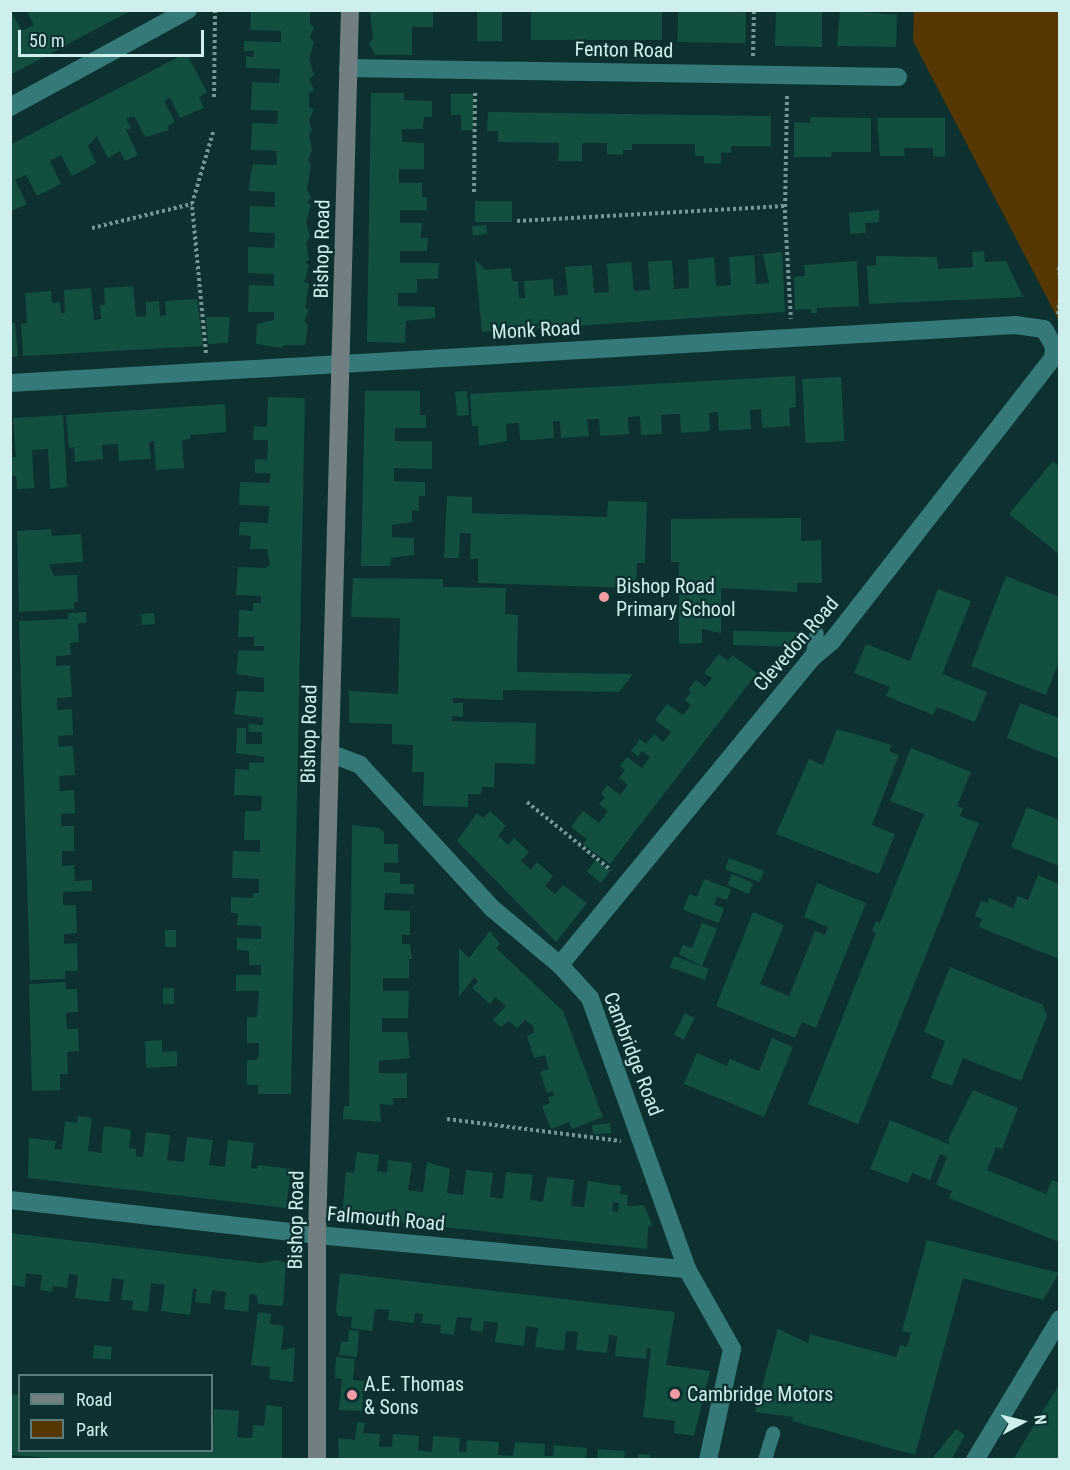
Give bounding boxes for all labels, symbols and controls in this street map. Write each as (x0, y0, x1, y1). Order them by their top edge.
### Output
scale bar (21, 18, 207, 56)
text: 50 m (29, 30, 64, 51)
street label: Fenton Road (574, 37, 674, 63)
street label: Bishop Road (309, 199, 335, 299)
street label: Monk Road (491, 316, 581, 344)
place label: Bishop Road Primary School (616, 574, 736, 621)
marker: Bishop Road Primary School (597, 590, 611, 604)
street label: Clevedon Road (748, 592, 844, 696)
street label: Bishop Road (296, 684, 322, 784)
street label: Cambridge Road (598, 989, 668, 1119)
street label: Bishop Road (283, 1170, 309, 1270)
street label: Falmouth Road (326, 1202, 446, 1236)
place label: A.E. Thomas & Sons (364, 1372, 464, 1419)
legend (18, 1374, 213, 1452)
place label: Cambridge Motors (687, 1382, 833, 1406)
marker: Cambridge Motors (668, 1387, 682, 1401)
marker: A.E. Thomas & Sons (345, 1388, 359, 1402)
text: Road (76, 1389, 112, 1410)
north arrow (992, 1392, 1052, 1452)
text: N (1030, 1414, 1050, 1426)
text: Park (76, 1419, 108, 1440)

